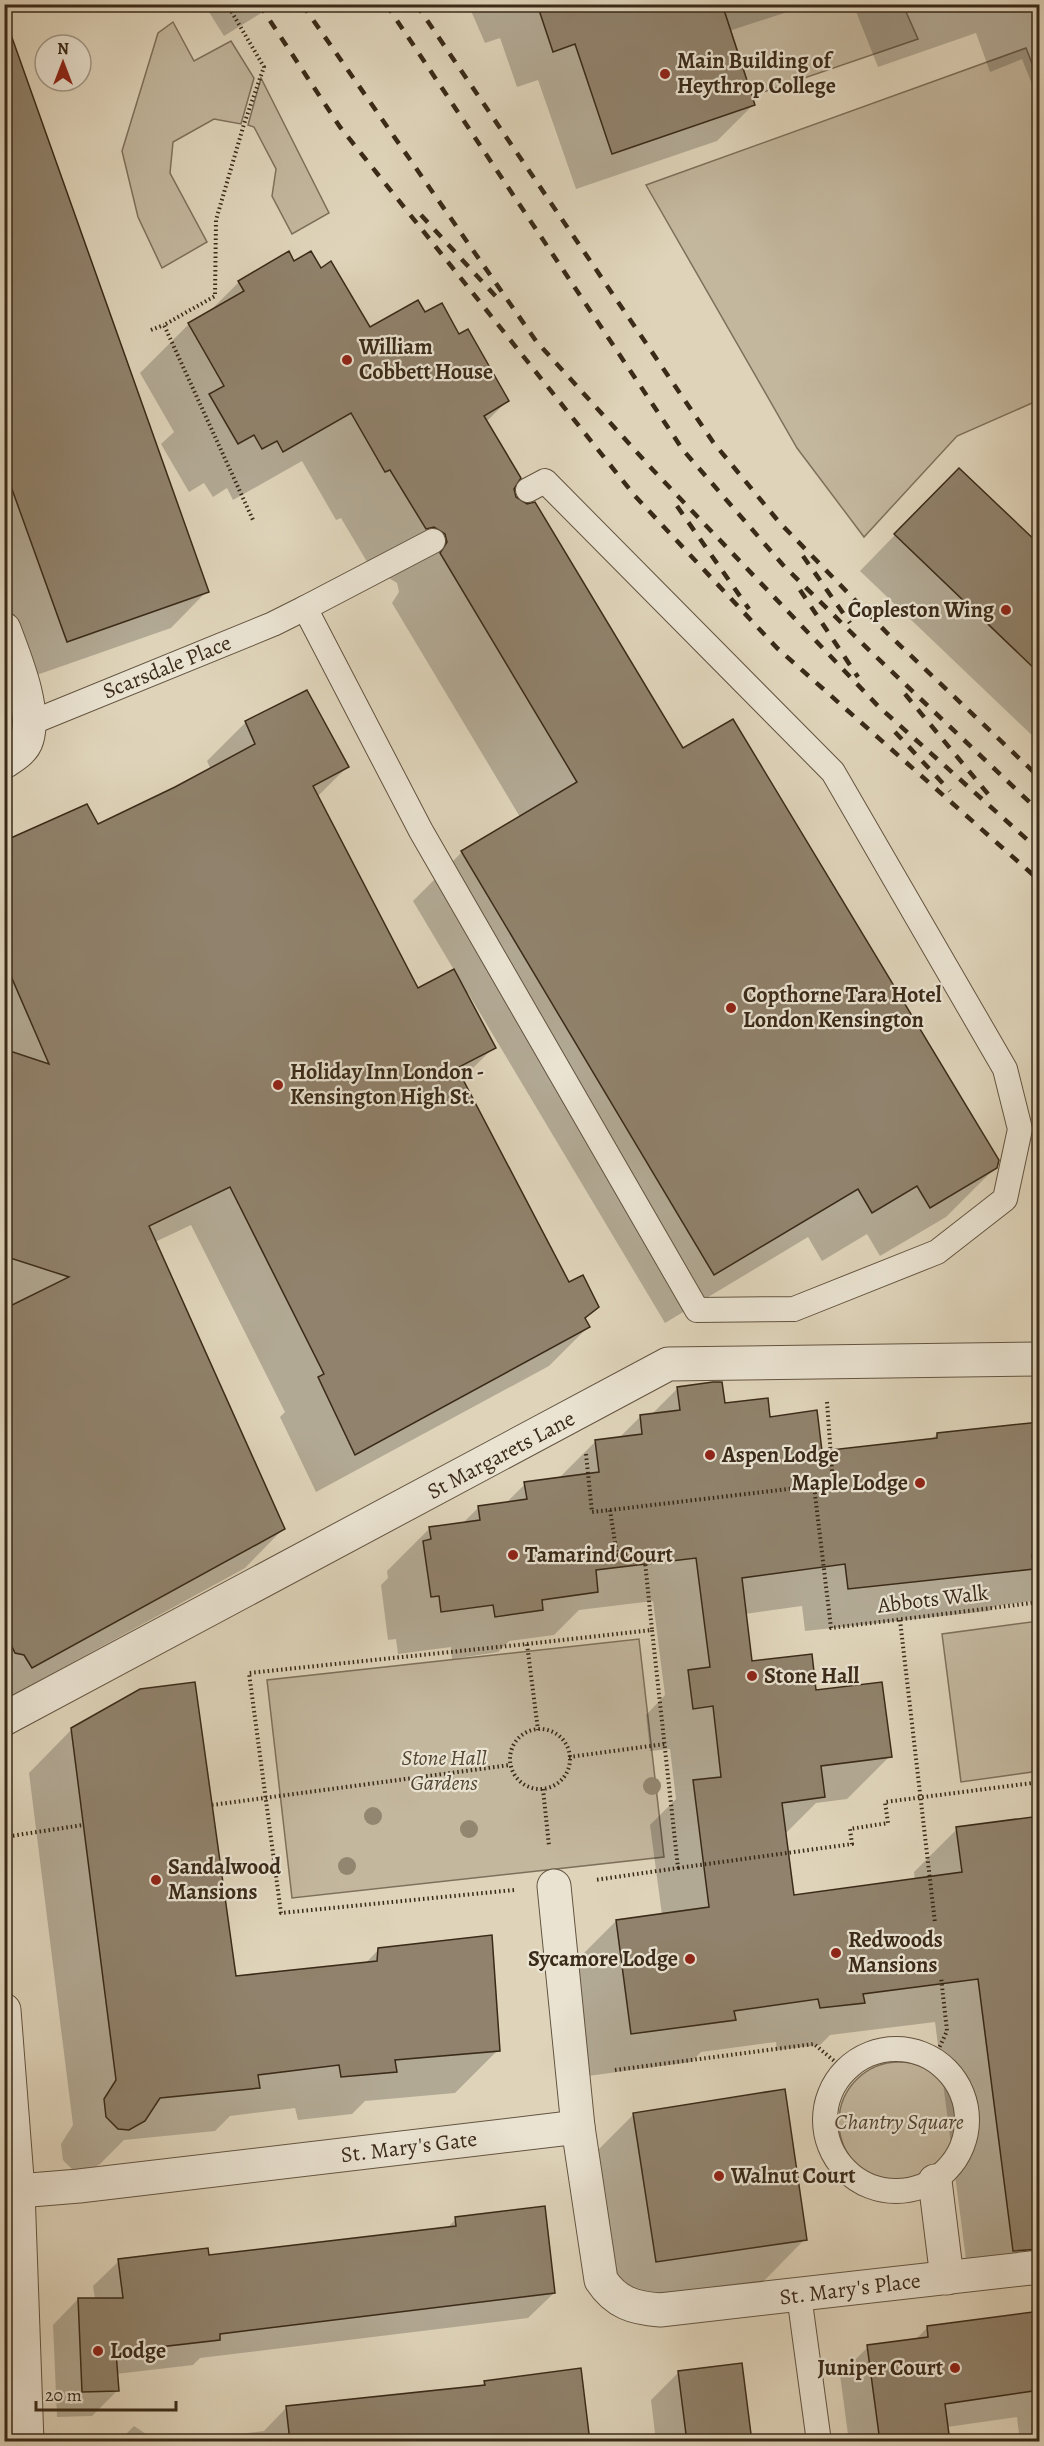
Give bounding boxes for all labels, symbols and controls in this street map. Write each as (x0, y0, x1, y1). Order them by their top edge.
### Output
north arrow (33, 33, 93, 93)
text: N (57, 38, 69, 60)
place label: Main Building of Heythrop College (677, 46, 836, 101)
marker: Main Building of Heythrop College (658, 67, 672, 81)
place label: William Cobbett House (358, 332, 493, 387)
marker: William Cobbett House (340, 353, 354, 367)
place label: Copleston Wing (848, 595, 995, 625)
marker: Copleston Wing (999, 603, 1013, 617)
street label: Scarsdale Place (98, 628, 236, 706)
place label: Copthorne Tara Hotel London Kensington (743, 980, 942, 1035)
marker: Copthorne Tara Hotel London Kensington (724, 1001, 738, 1015)
place label: Holiday Inn London - Kensington High St. (290, 1057, 484, 1112)
marker: Holiday Inn London - Kensington High St. (271, 1078, 285, 1092)
street label: St Margarets Lane (422, 1403, 580, 1507)
place label: Aspen Lodge (721, 1440, 839, 1470)
marker: Aspen Lodge (703, 1448, 717, 1462)
place label: Maple Lodge (791, 1468, 908, 1498)
marker: Maple Lodge (913, 1476, 927, 1490)
place label: Tamarind Court (525, 1540, 673, 1570)
marker: Tamarind Court (506, 1548, 520, 1562)
street label: Abbots Walk (875, 1577, 990, 1621)
place label: Stone Hall (764, 1661, 859, 1691)
marker: Stone Hall (745, 1669, 759, 1683)
park label: Stone Hall Gardens (401, 1743, 487, 1798)
place label: Sandalwood Mansions (168, 1852, 281, 1907)
marker: Sandalwood Mansions (149, 1873, 163, 1887)
place label: Redwoods Mansions (848, 1925, 943, 1980)
place label: Sycamore Lodge (528, 1944, 678, 1974)
marker: Redwoods Mansions (829, 1946, 843, 1960)
marker: Sycamore Lodge (683, 1952, 697, 1966)
park label: Chantry Square (834, 2107, 964, 2137)
street label: St. Mary's Gate (339, 2124, 479, 2170)
place label: Walnut Court (730, 2161, 856, 2191)
marker: Walnut Court (712, 2169, 726, 2183)
street label: St. Mary's Place (778, 2265, 922, 2313)
place label: Lodge (110, 2336, 166, 2366)
marker: Lodge (91, 2344, 105, 2358)
place label: Juniper Court (818, 2353, 944, 2383)
marker: Juniper Court (948, 2361, 962, 2375)
scale bar (36, 2374, 176, 2412)
text: 20 m (45, 2383, 82, 2407)

